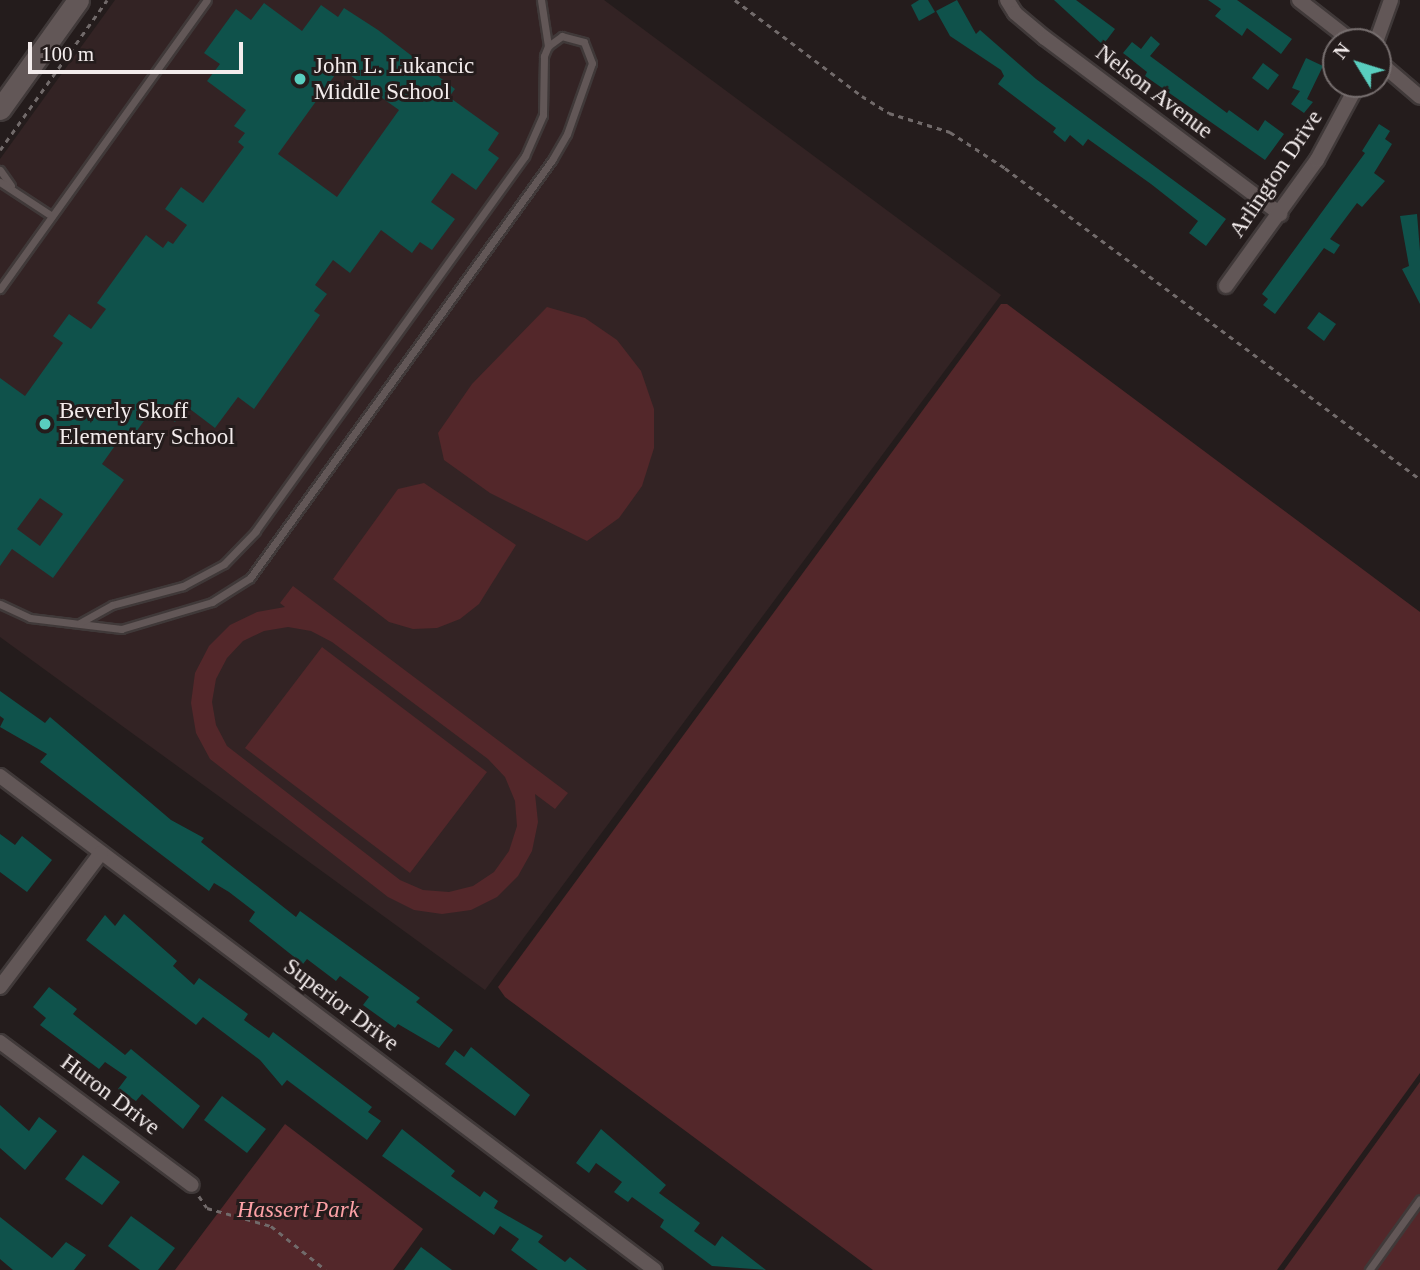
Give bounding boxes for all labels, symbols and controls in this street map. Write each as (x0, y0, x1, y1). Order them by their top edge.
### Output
scale bar (32, 28, 247, 72)
north arrow (1322, 28, 1392, 98)
street label: Nelson Avenue (1089, 39, 1219, 145)
text: N (1329, 39, 1354, 63)
text: 100 m (41, 42, 94, 66)
place label: John L. Lukancic Middle School (314, 52, 474, 106)
marker: John L. Lukancic Middle School (292, 71, 308, 87)
street label: Arlington Drive (1223, 105, 1329, 243)
place label: Beverly Skoff Elementary School (59, 397, 235, 451)
marker: Beverly Skoff Elementary School (37, 416, 53, 432)
street label: Superior Drive (278, 953, 404, 1057)
street label: Huron Drive (55, 1049, 165, 1141)
park label: Hassert Park (237, 1196, 359, 1224)

